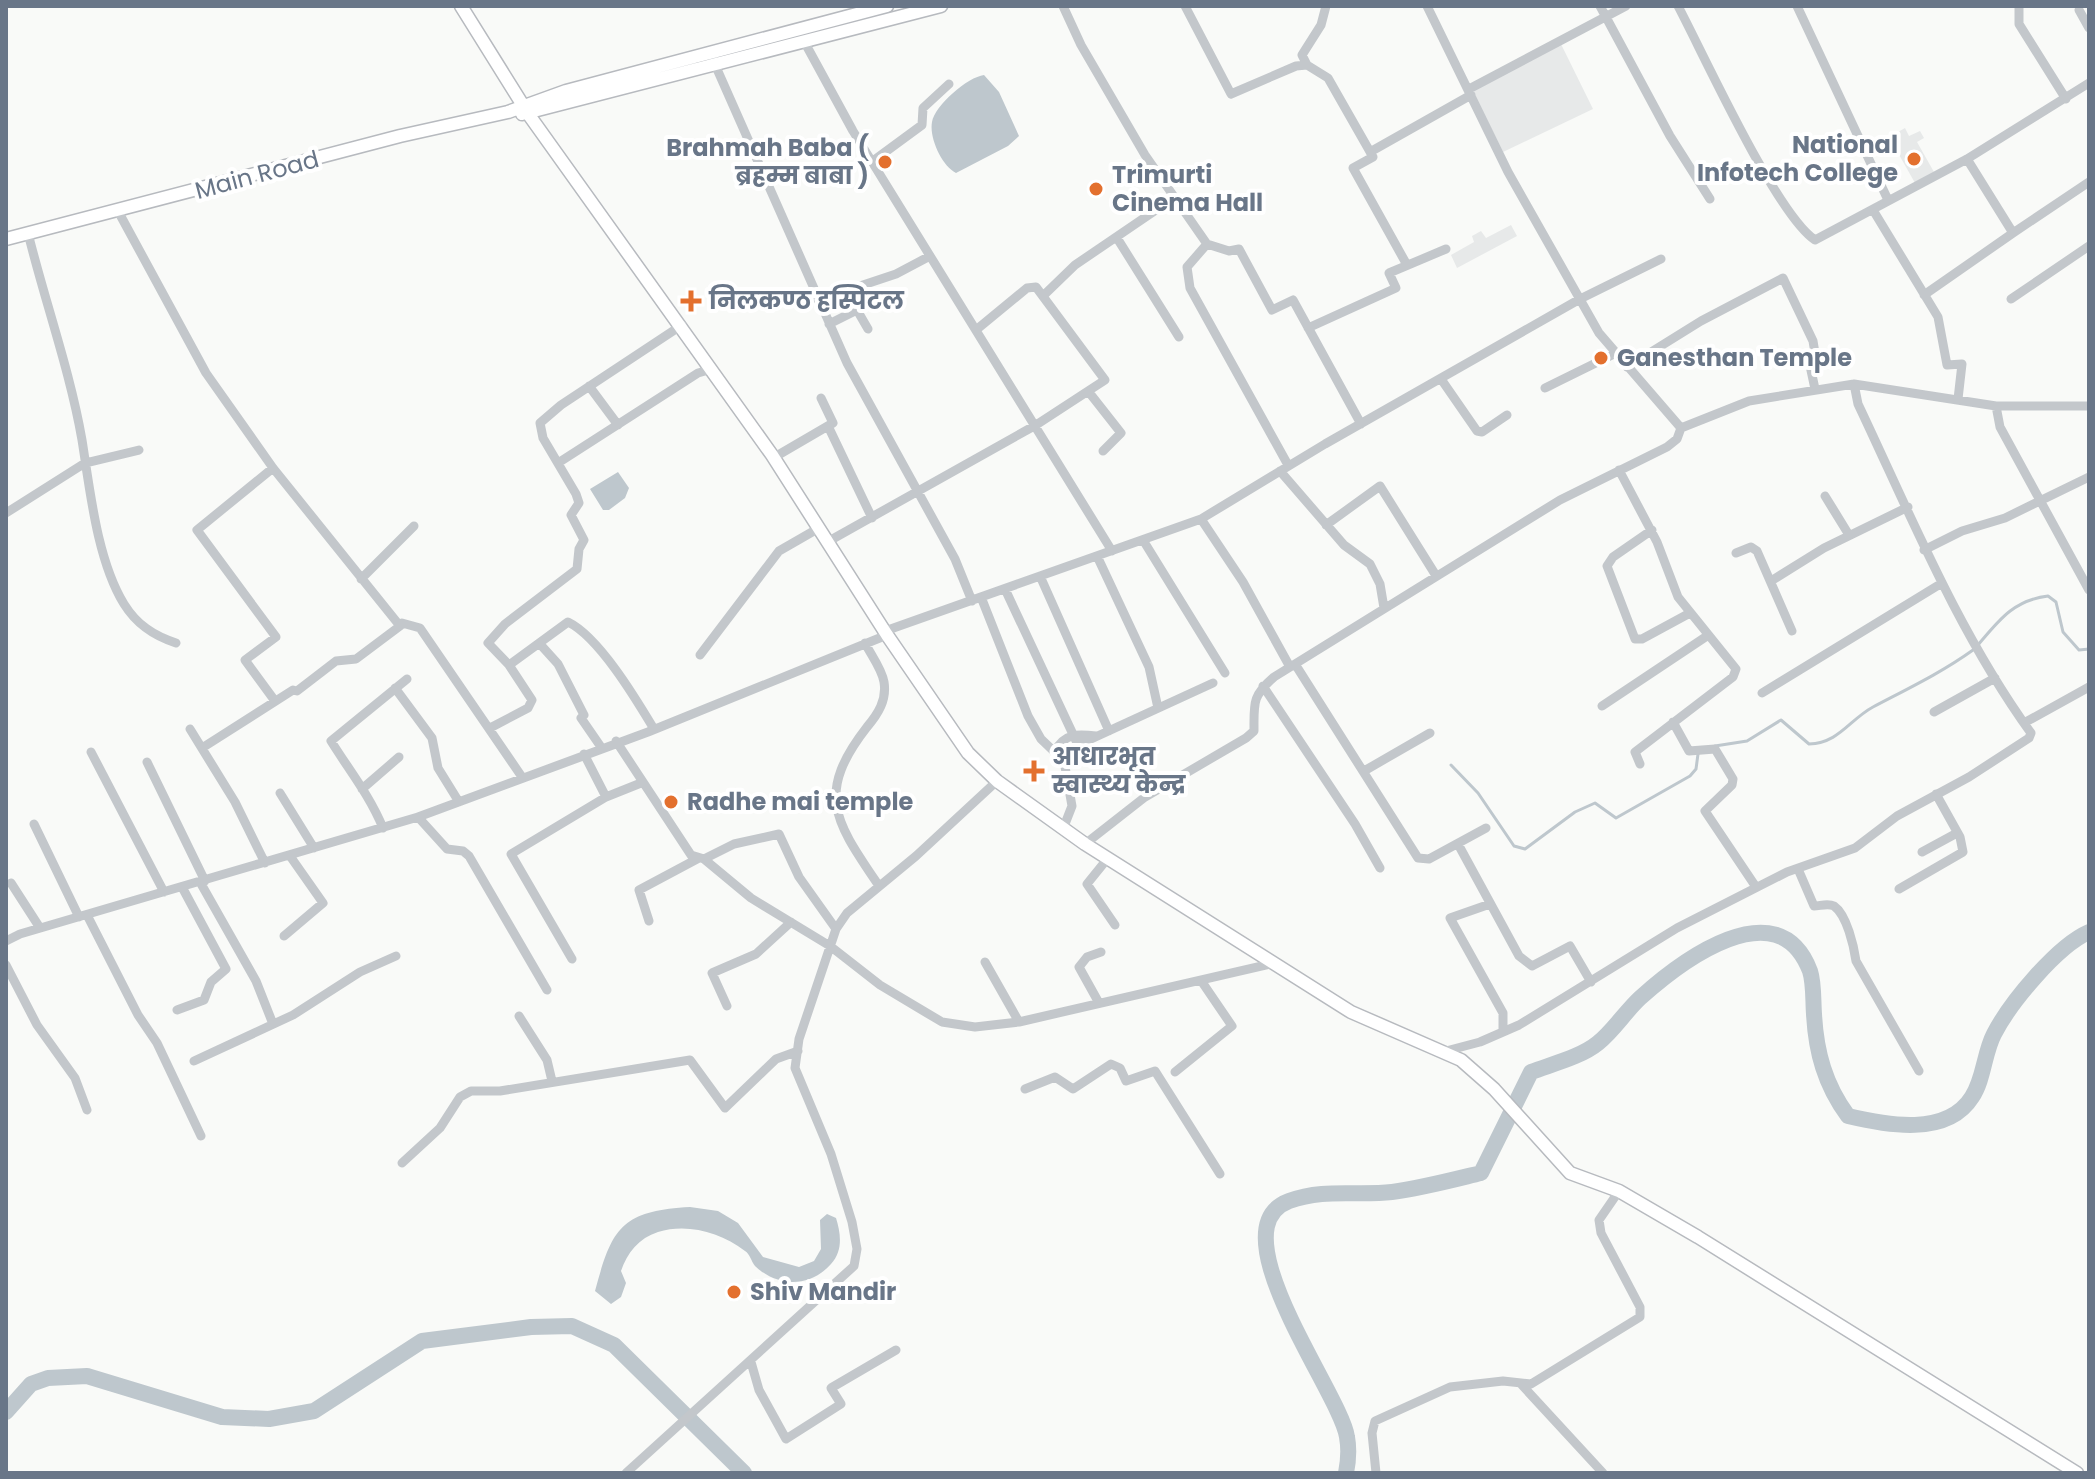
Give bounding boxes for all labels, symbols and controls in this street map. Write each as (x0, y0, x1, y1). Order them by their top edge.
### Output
place label: National Infotech College (1697, 128, 1898, 189)
place label: Brahmah Baba ( ब्रहम्म बाबा ) (666, 131, 870, 192)
street label: Main Road (191, 142, 322, 207)
marker: National Infotech College (1905, 150, 1923, 168)
marker: Brahmah Baba ( ब्रहम्म बाबा ) (876, 153, 894, 171)
place label: Trimurti Cinema Hall (1112, 158, 1263, 219)
marker: Trimurti Cinema Hall (1087, 180, 1105, 198)
place label: निलकण्ठ हस्पिटल (708, 284, 905, 317)
marker: निलकण्ठ हस्पिटल (680, 290, 702, 312)
place label: Ganesthan Temple (1617, 341, 1852, 374)
marker: Ganesthan Temple (1592, 349, 1610, 367)
place label: आधारभूत स्वास्थ्य केन्द्र (1051, 740, 1186, 801)
marker: आधारभूत स्वास्थ्य केन्द्र (1023, 760, 1045, 782)
place label: Radhe mai temple (687, 785, 913, 818)
marker: Radhe mai temple (662, 793, 680, 811)
place label: Shiv Mandir (750, 1275, 896, 1308)
marker: Shiv Mandir (725, 1283, 743, 1301)

